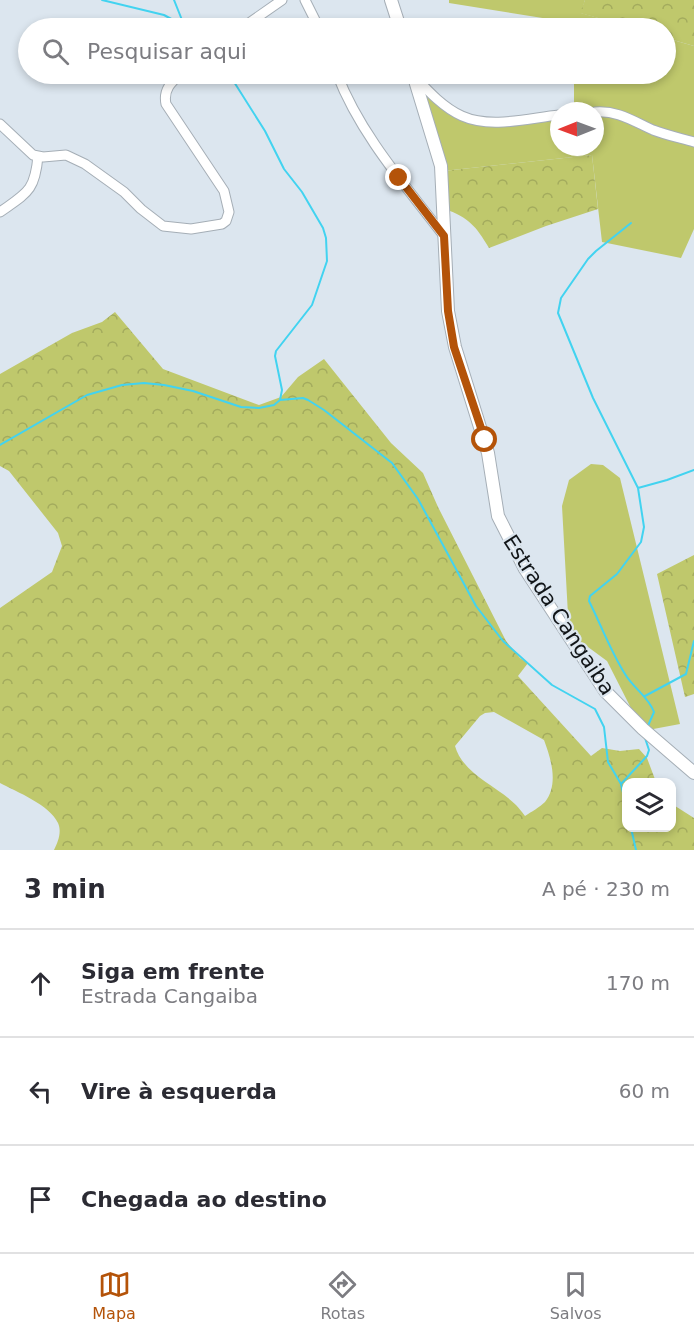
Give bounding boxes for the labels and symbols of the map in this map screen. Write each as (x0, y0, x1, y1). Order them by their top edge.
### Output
north arrow (550, 102, 604, 156)
route end (385, 164, 411, 190)
route start (471, 426, 497, 452)
street label: Estrada Cangaiba (498, 531, 620, 699)

